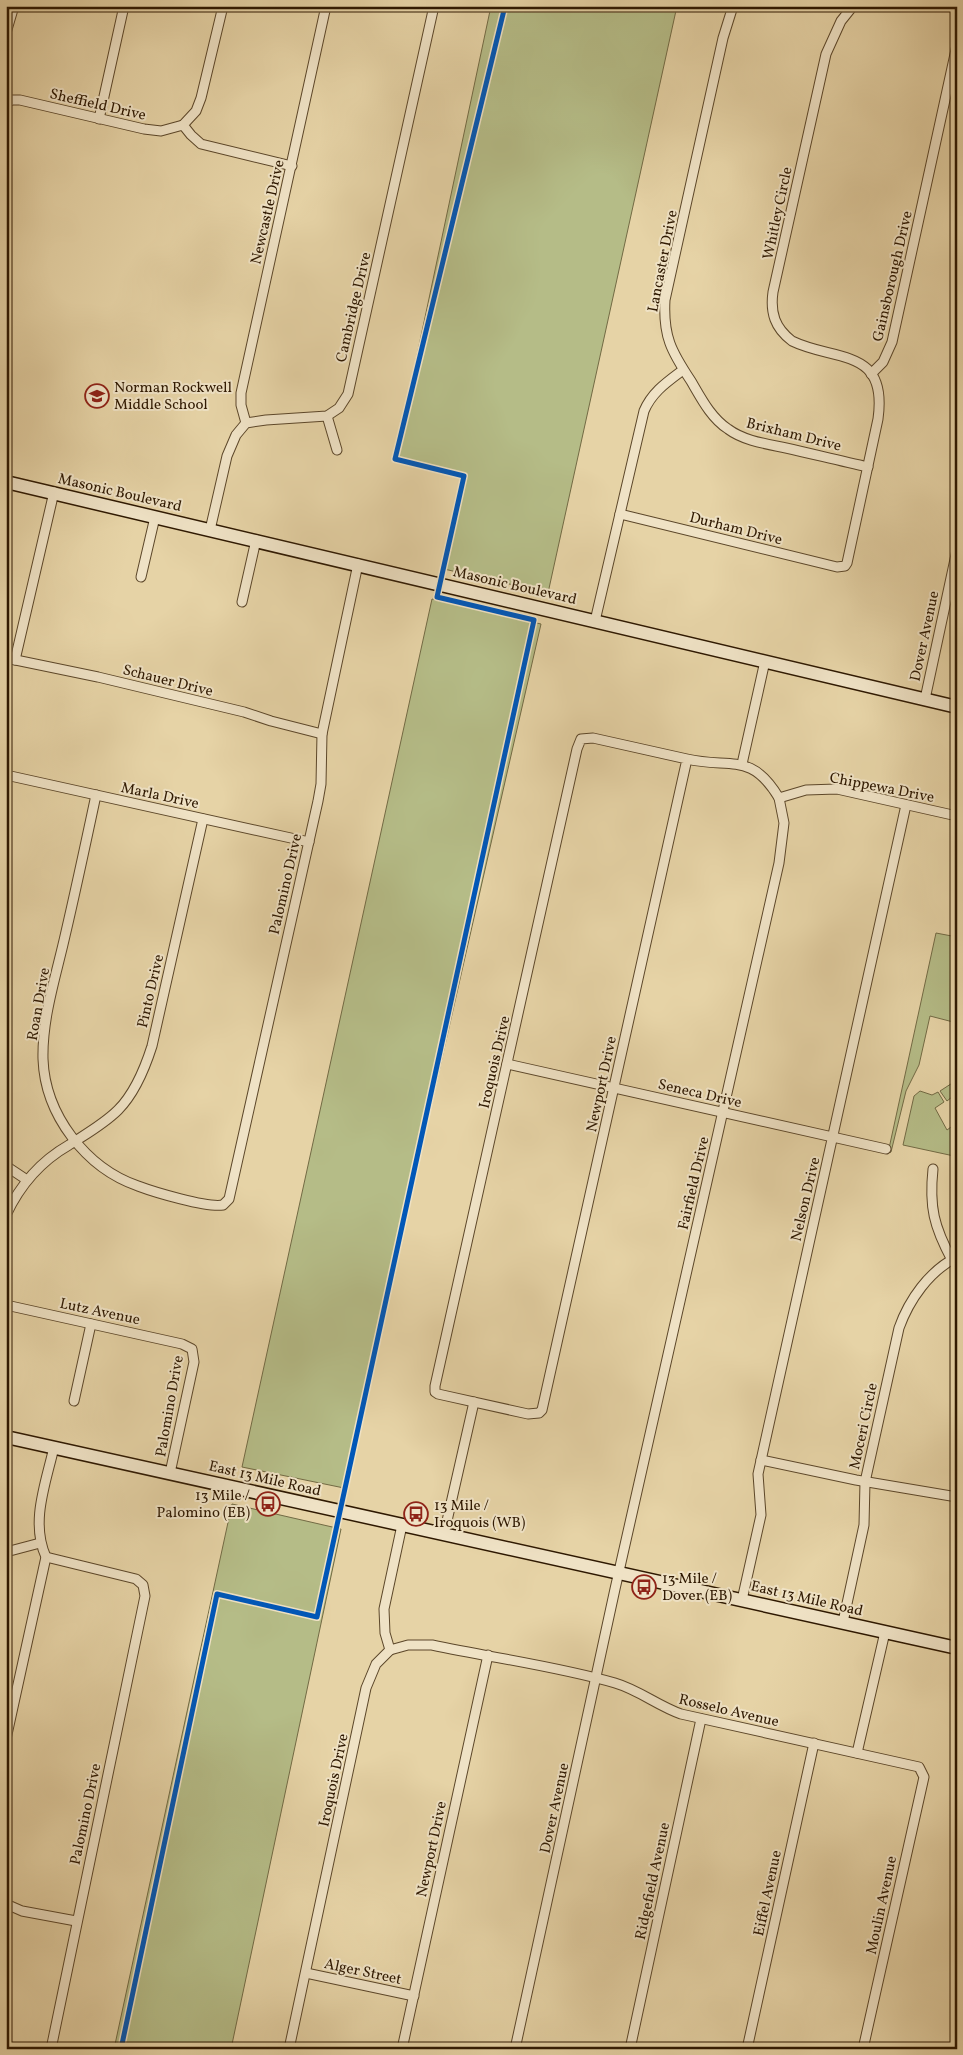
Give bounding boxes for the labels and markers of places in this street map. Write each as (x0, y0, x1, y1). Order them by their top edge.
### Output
place label: Norman Rockwell Middle School (114, 378, 232, 416)
school or university icon: Norman Rockwell Middle School (84, 383, 110, 409)
place label: 13 Mile / Palomino (EB) (157, 1486, 251, 1524)
bus stop icon: 13 Mile / Palomino (EB) (255, 1491, 281, 1517)
place label: 13 Mile / Iroquois (WB) (434, 1496, 525, 1534)
bus stop icon: 13 Mile / Iroquois (WB) (403, 1501, 429, 1527)
place label: 13 Mile / Dover (EB) (662, 1569, 732, 1607)
bus stop icon: 13 Mile / Dover (EB) (631, 1574, 657, 1600)

